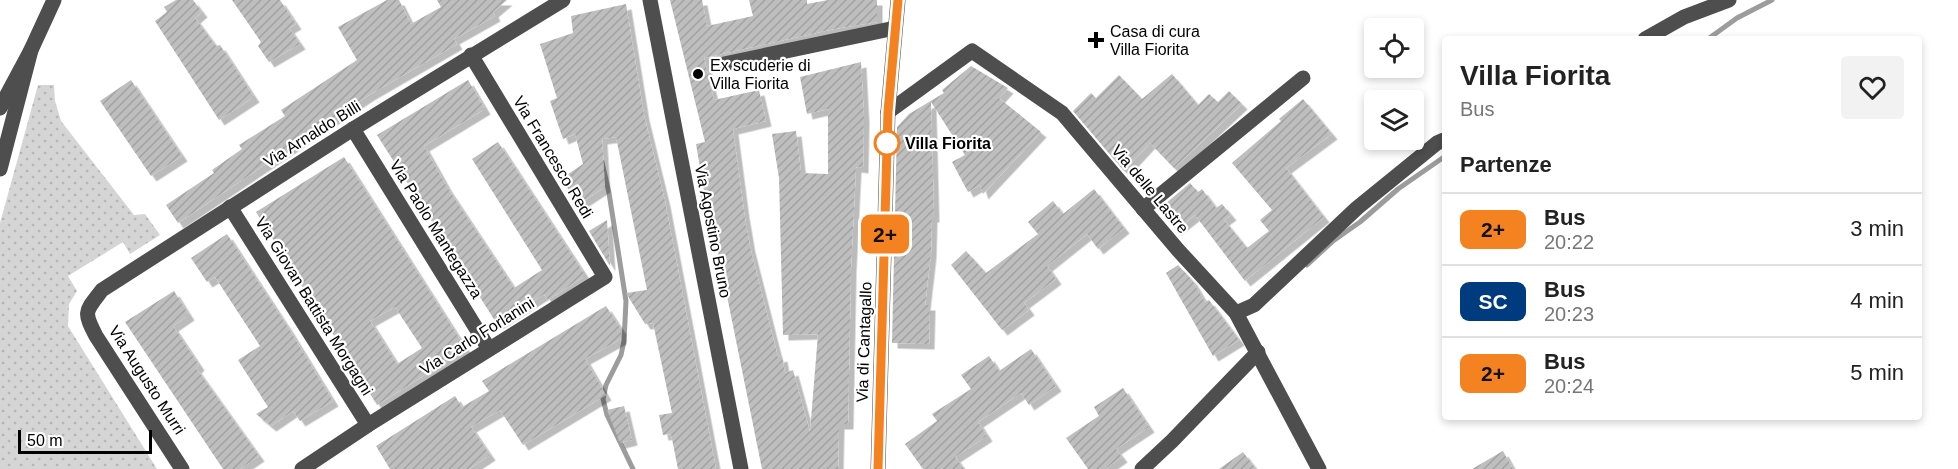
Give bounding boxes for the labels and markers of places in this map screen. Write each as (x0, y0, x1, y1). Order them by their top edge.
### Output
place label: Casa di cura Villa Fiorita (1110, 23, 1200, 58)
marker: Casa di cura Villa Fiorita (1087, 31, 1105, 49)
place label: Ex scuderie di Villa Fiorita (710, 57, 811, 92)
marker: Ex scuderie di Villa Fiorita (691, 67, 705, 81)
marker: Villa Fiorita (874, 130, 900, 156)
place label: Villa Fiorita (905, 135, 991, 152)

